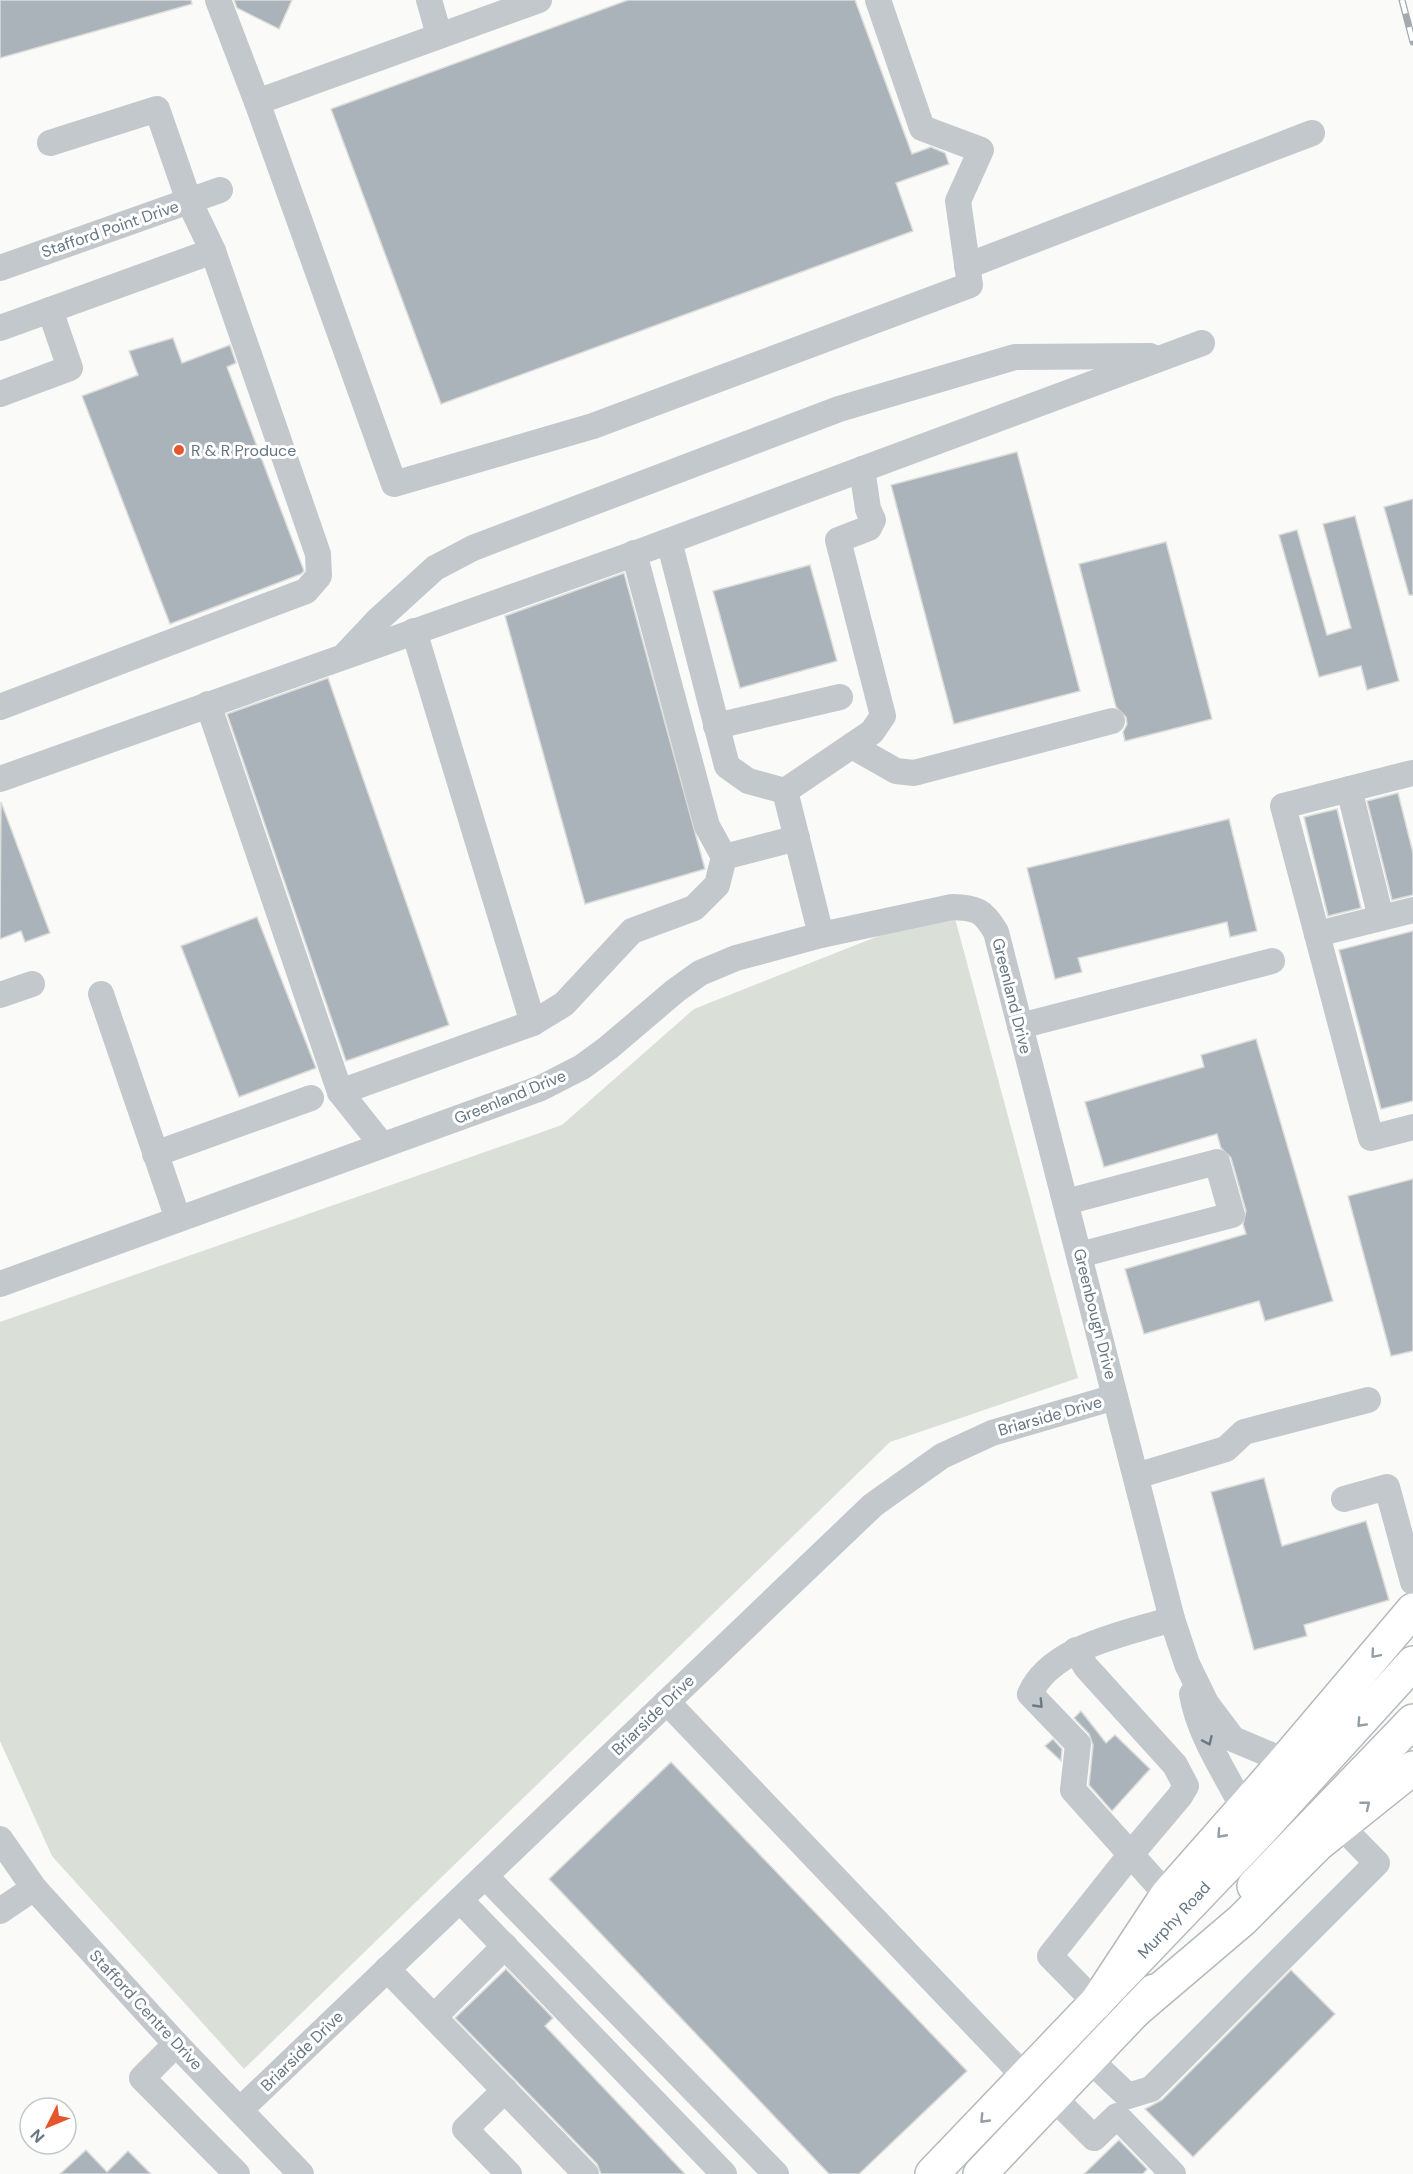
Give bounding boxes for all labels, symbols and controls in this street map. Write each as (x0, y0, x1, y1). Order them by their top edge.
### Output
street label: Stafford Point Drive (39, 196, 181, 262)
place label: R & R Produce (191, 440, 296, 461)
marker: R & R Produce (172, 443, 186, 457)
street label: Greenland Drive (987, 936, 1037, 1056)
street label: Greenland Drive (451, 1065, 569, 1129)
street label: Greenbough Drive (1069, 1246, 1121, 1382)
street label: Briarside Drive (996, 1391, 1104, 1441)
one-way arrow (1371, 1647, 1382, 1658)
street label: Briarside Drive (607, 1670, 699, 1760)
one-way arrow (1032, 1697, 1043, 1708)
one-way arrow (1357, 1716, 1368, 1726)
one-way arrow (1201, 1734, 1213, 1745)
one-way arrow (1360, 1802, 1371, 1813)
one-way arrow (1217, 1827, 1228, 1838)
street label: Murphy Road (1133, 1877, 1215, 1963)
street label: Stafford Centre Drive (85, 1945, 207, 2075)
street label: Briarside Drive (256, 2006, 348, 2096)
north arrow (18, 2096, 78, 2156)
one-way arrow (980, 2112, 991, 2122)
text: N (26, 2124, 49, 2147)

